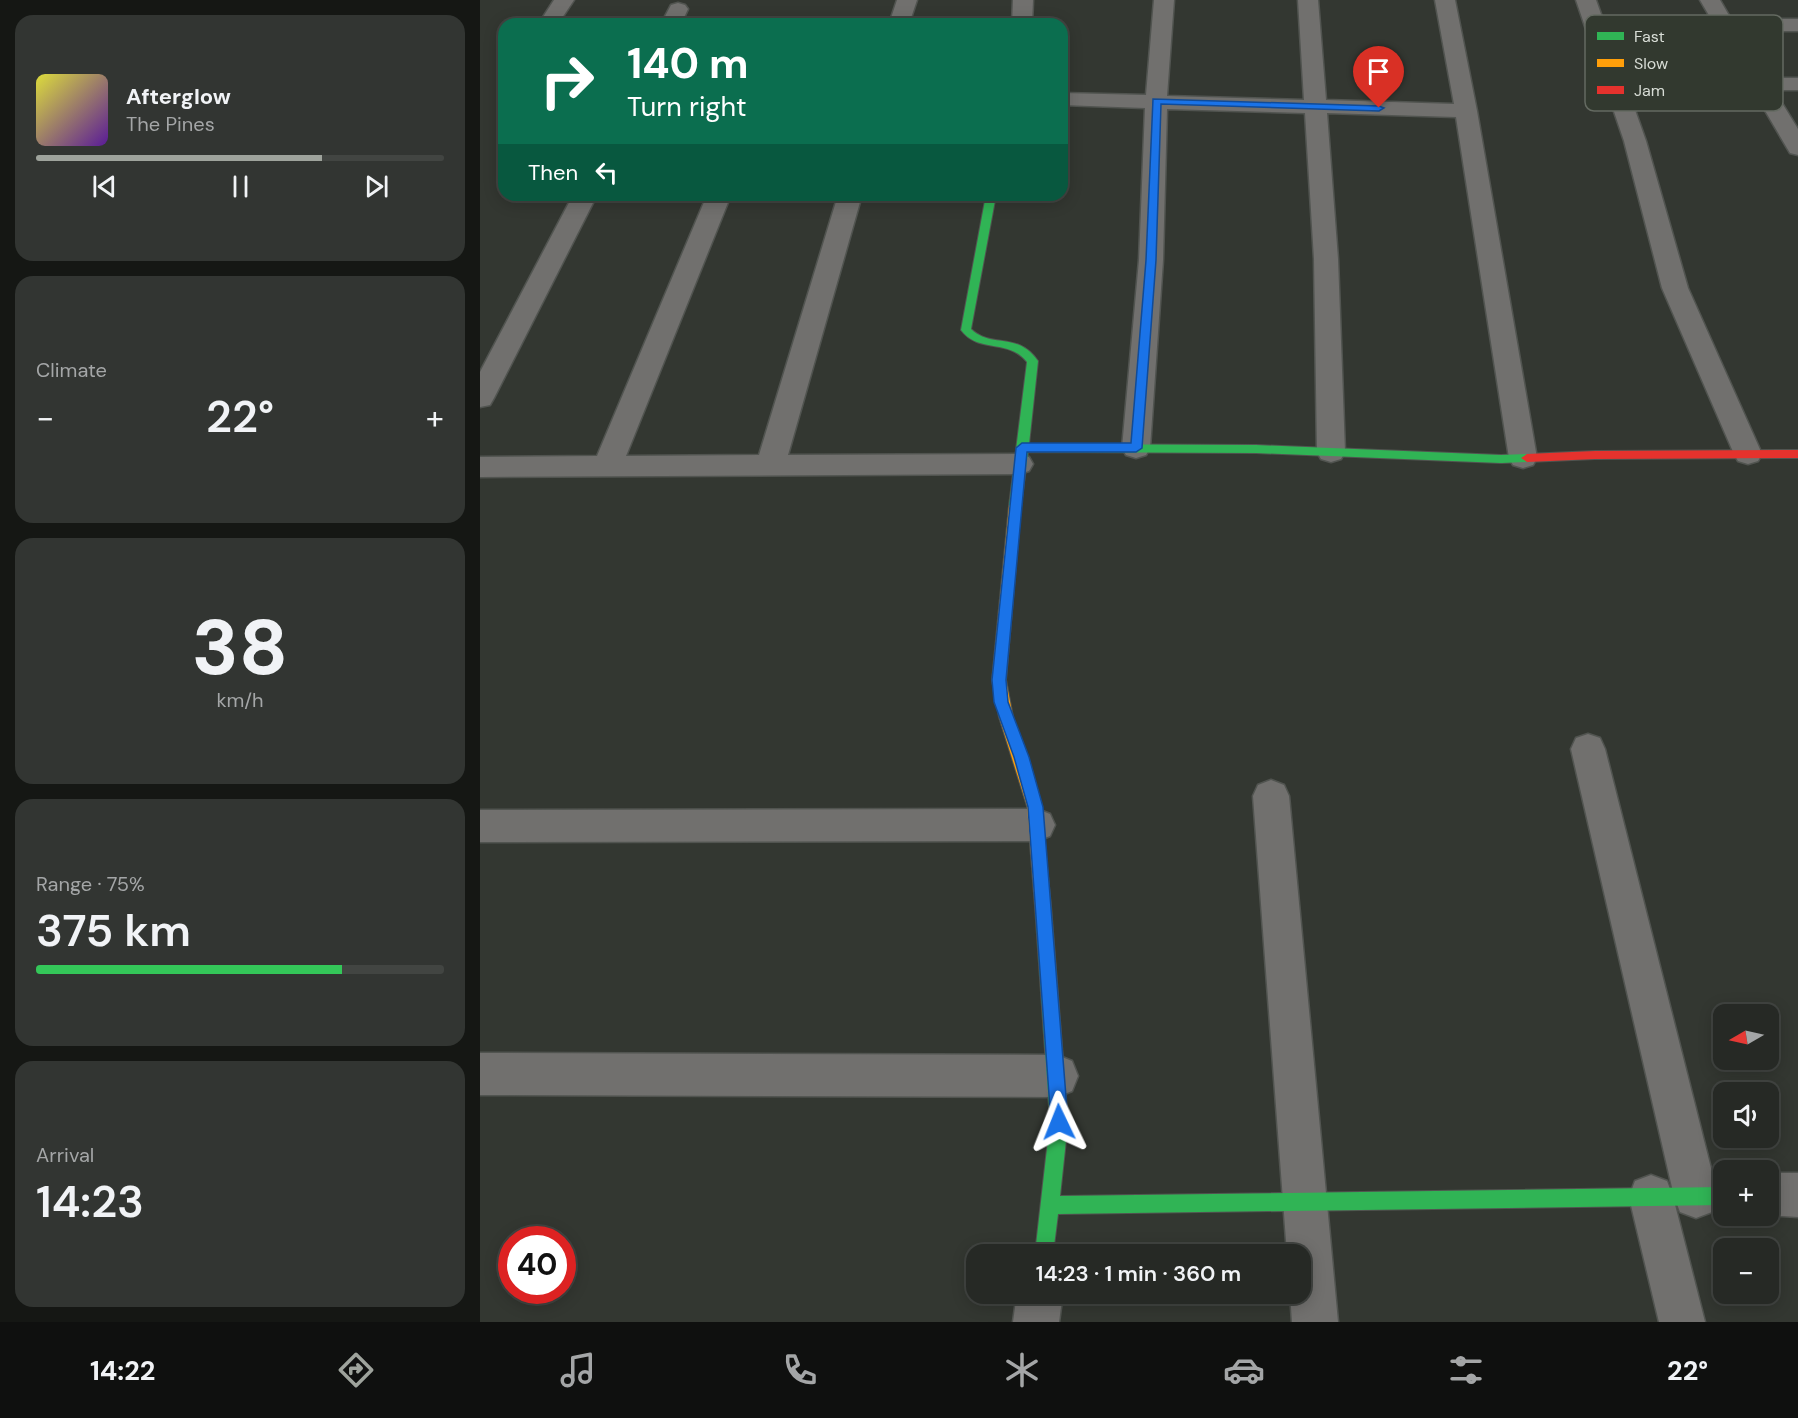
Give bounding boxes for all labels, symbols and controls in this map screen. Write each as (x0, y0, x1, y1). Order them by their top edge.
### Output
legend (1585, 15, 1783, 111)
text: Fast (1634, 26, 1665, 47)
text: 140 m (627, 36, 749, 91)
icon: right (528, 42, 606, 120)
pin (1353, 46, 1404, 108)
text: Slow (1634, 53, 1668, 74)
icon: arrive (1362, 55, 1395, 88)
text: Jam (1634, 80, 1665, 101)
text: Afterglow (126, 82, 231, 111)
text: Turn right (627, 89, 747, 124)
text: The Pines (126, 111, 215, 137)
icon: left (590, 156, 623, 189)
text: Then (528, 158, 578, 187)
icon: previous (88, 170, 121, 203)
icon: pause (224, 170, 257, 203)
icon: next (360, 170, 393, 203)
text: Climate (36, 357, 107, 383)
text: 22° (206, 387, 274, 446)
text: − (36, 396, 54, 439)
text: + (426, 396, 444, 439)
text: 38 (192, 597, 288, 698)
text: km/h (216, 687, 264, 713)
text: Range · 75% (36, 871, 145, 897)
text: 375 km (36, 901, 191, 960)
north arrow (1713, 1004, 1779, 1070)
map controls (1713, 1004, 1779, 1304)
button: sound (1713, 1082, 1779, 1148)
position arrow (1027, 1090, 1091, 1154)
text: Arrival (36, 1142, 94, 1168)
button: + (1713, 1160, 1779, 1226)
text: 14:23 (36, 1172, 144, 1231)
speed limit sign: 40 (498, 1226, 576, 1304)
button: − (1713, 1238, 1779, 1304)
text: 14:23 · 1 min · 360 m (1036, 1259, 1241, 1288)
icon: directions (335, 1349, 377, 1391)
icon: music (557, 1349, 599, 1391)
icon: phone (779, 1349, 821, 1391)
icon: climate (1001, 1349, 1043, 1391)
icon: car (1223, 1349, 1265, 1391)
icon: filters (1445, 1349, 1487, 1391)
text: 14:22 (90, 1353, 155, 1388)
text: 22° (1667, 1353, 1708, 1388)

